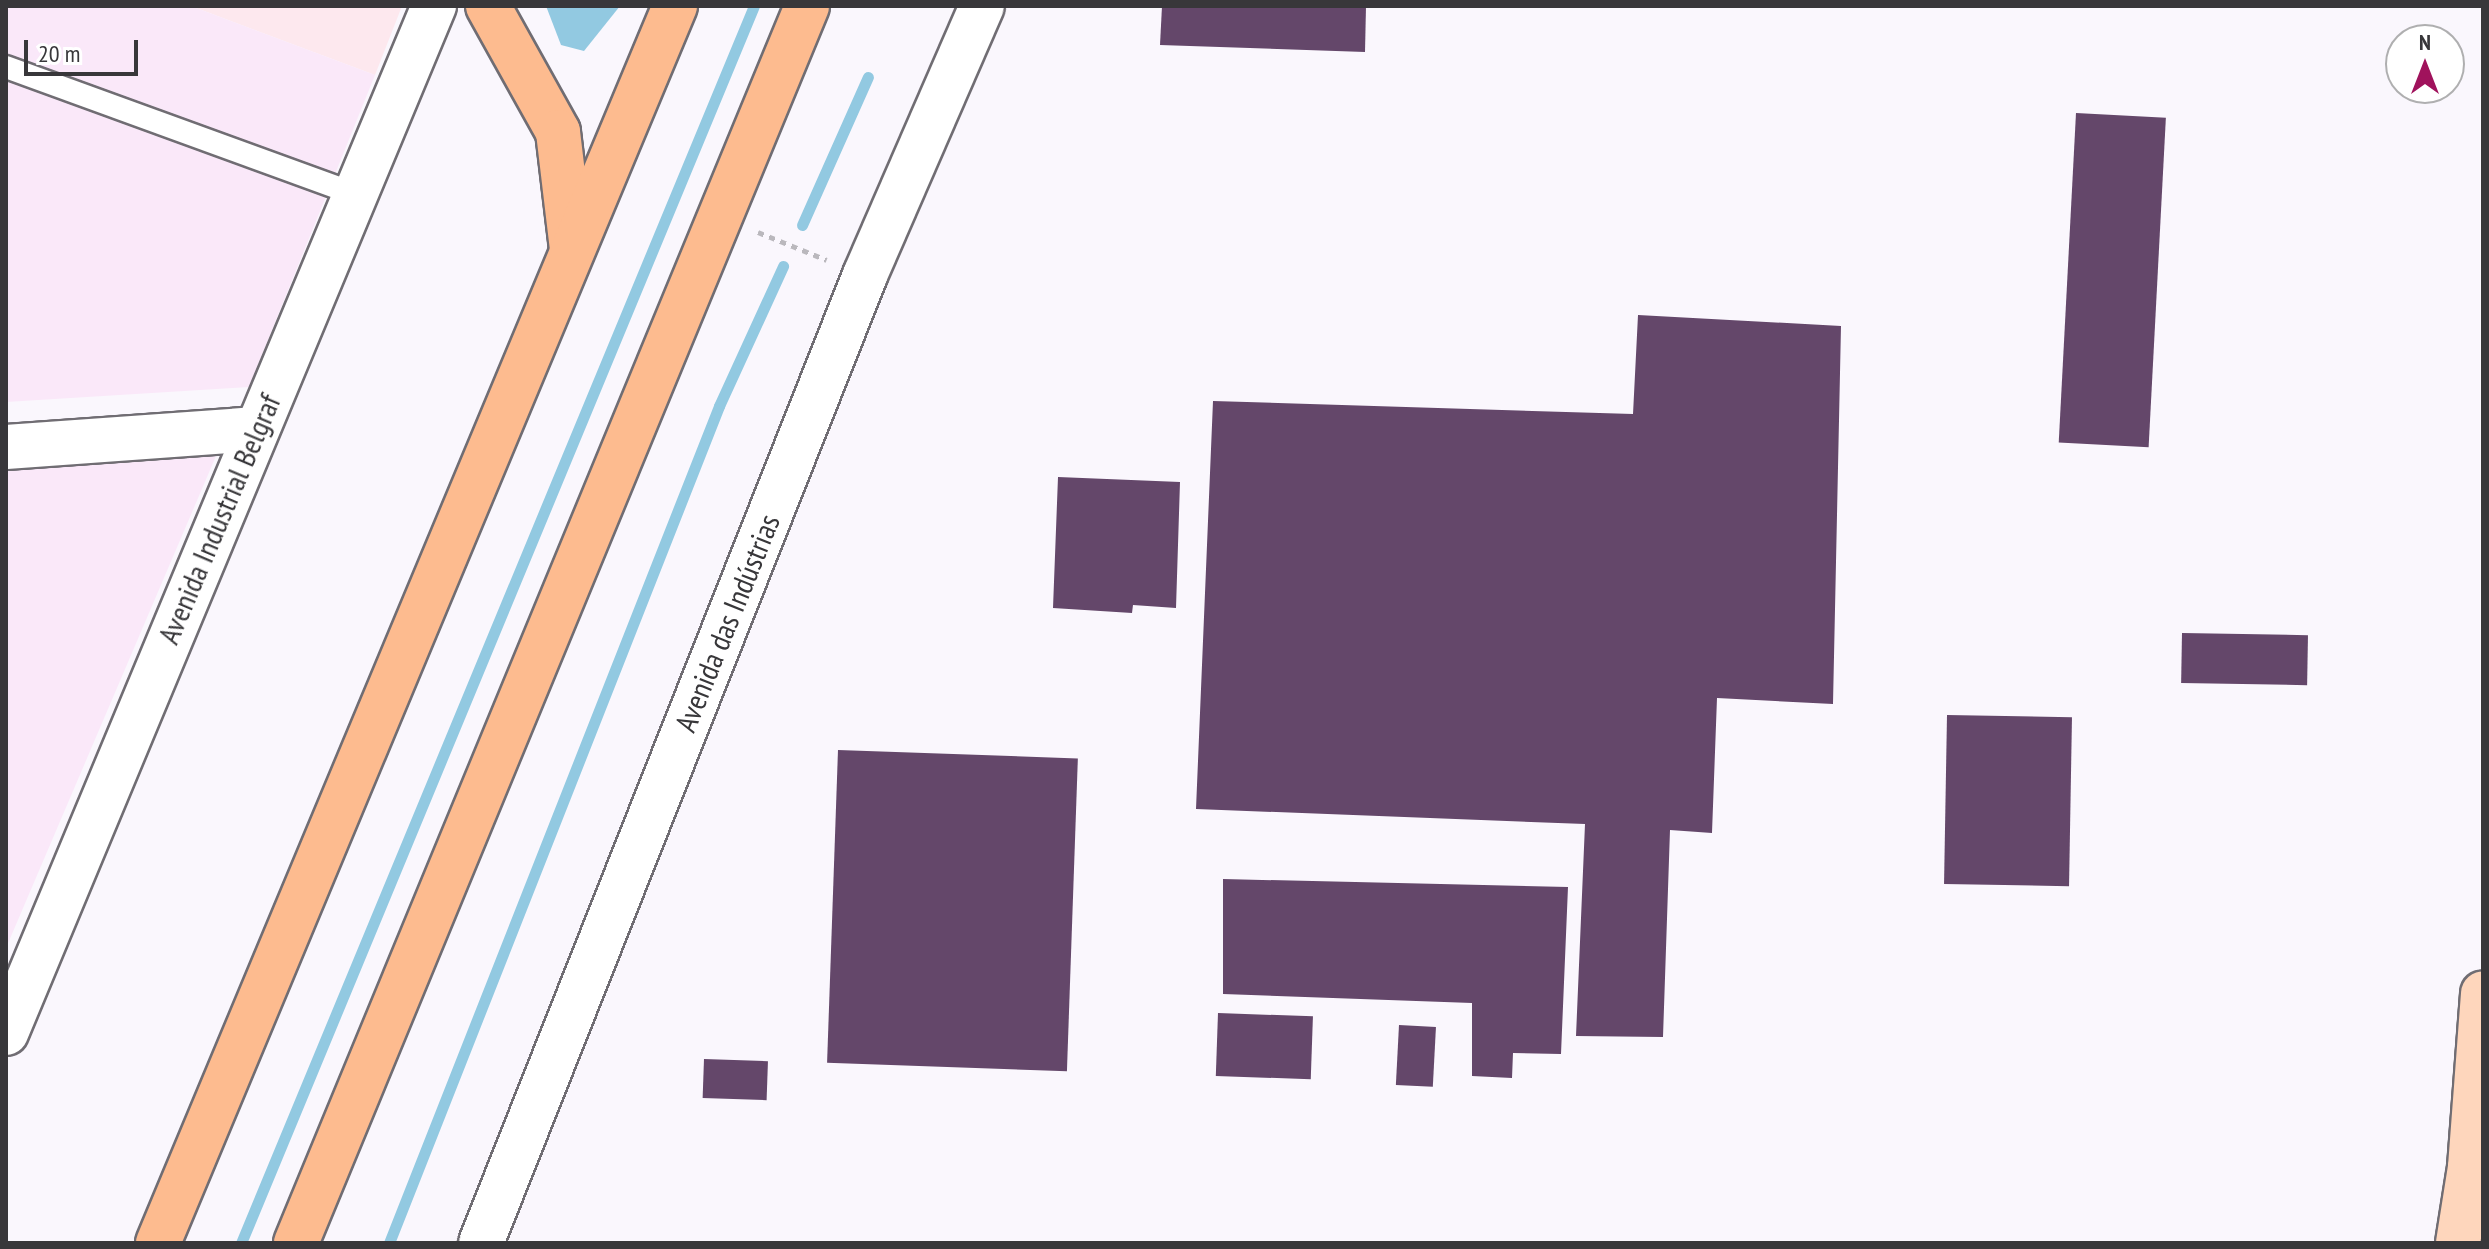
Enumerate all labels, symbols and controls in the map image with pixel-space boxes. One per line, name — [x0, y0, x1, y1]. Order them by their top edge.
scale bar — [28, 24, 142, 74]
north arrow — [2385, 24, 2465, 104]
text: N — [2419, 28, 2431, 56]
text: 20 m — [38, 38, 80, 69]
street label: Avenida Industrial Belgraf — [150, 389, 288, 649]
street label: Avenida das Indústrias — [667, 509, 787, 737]

